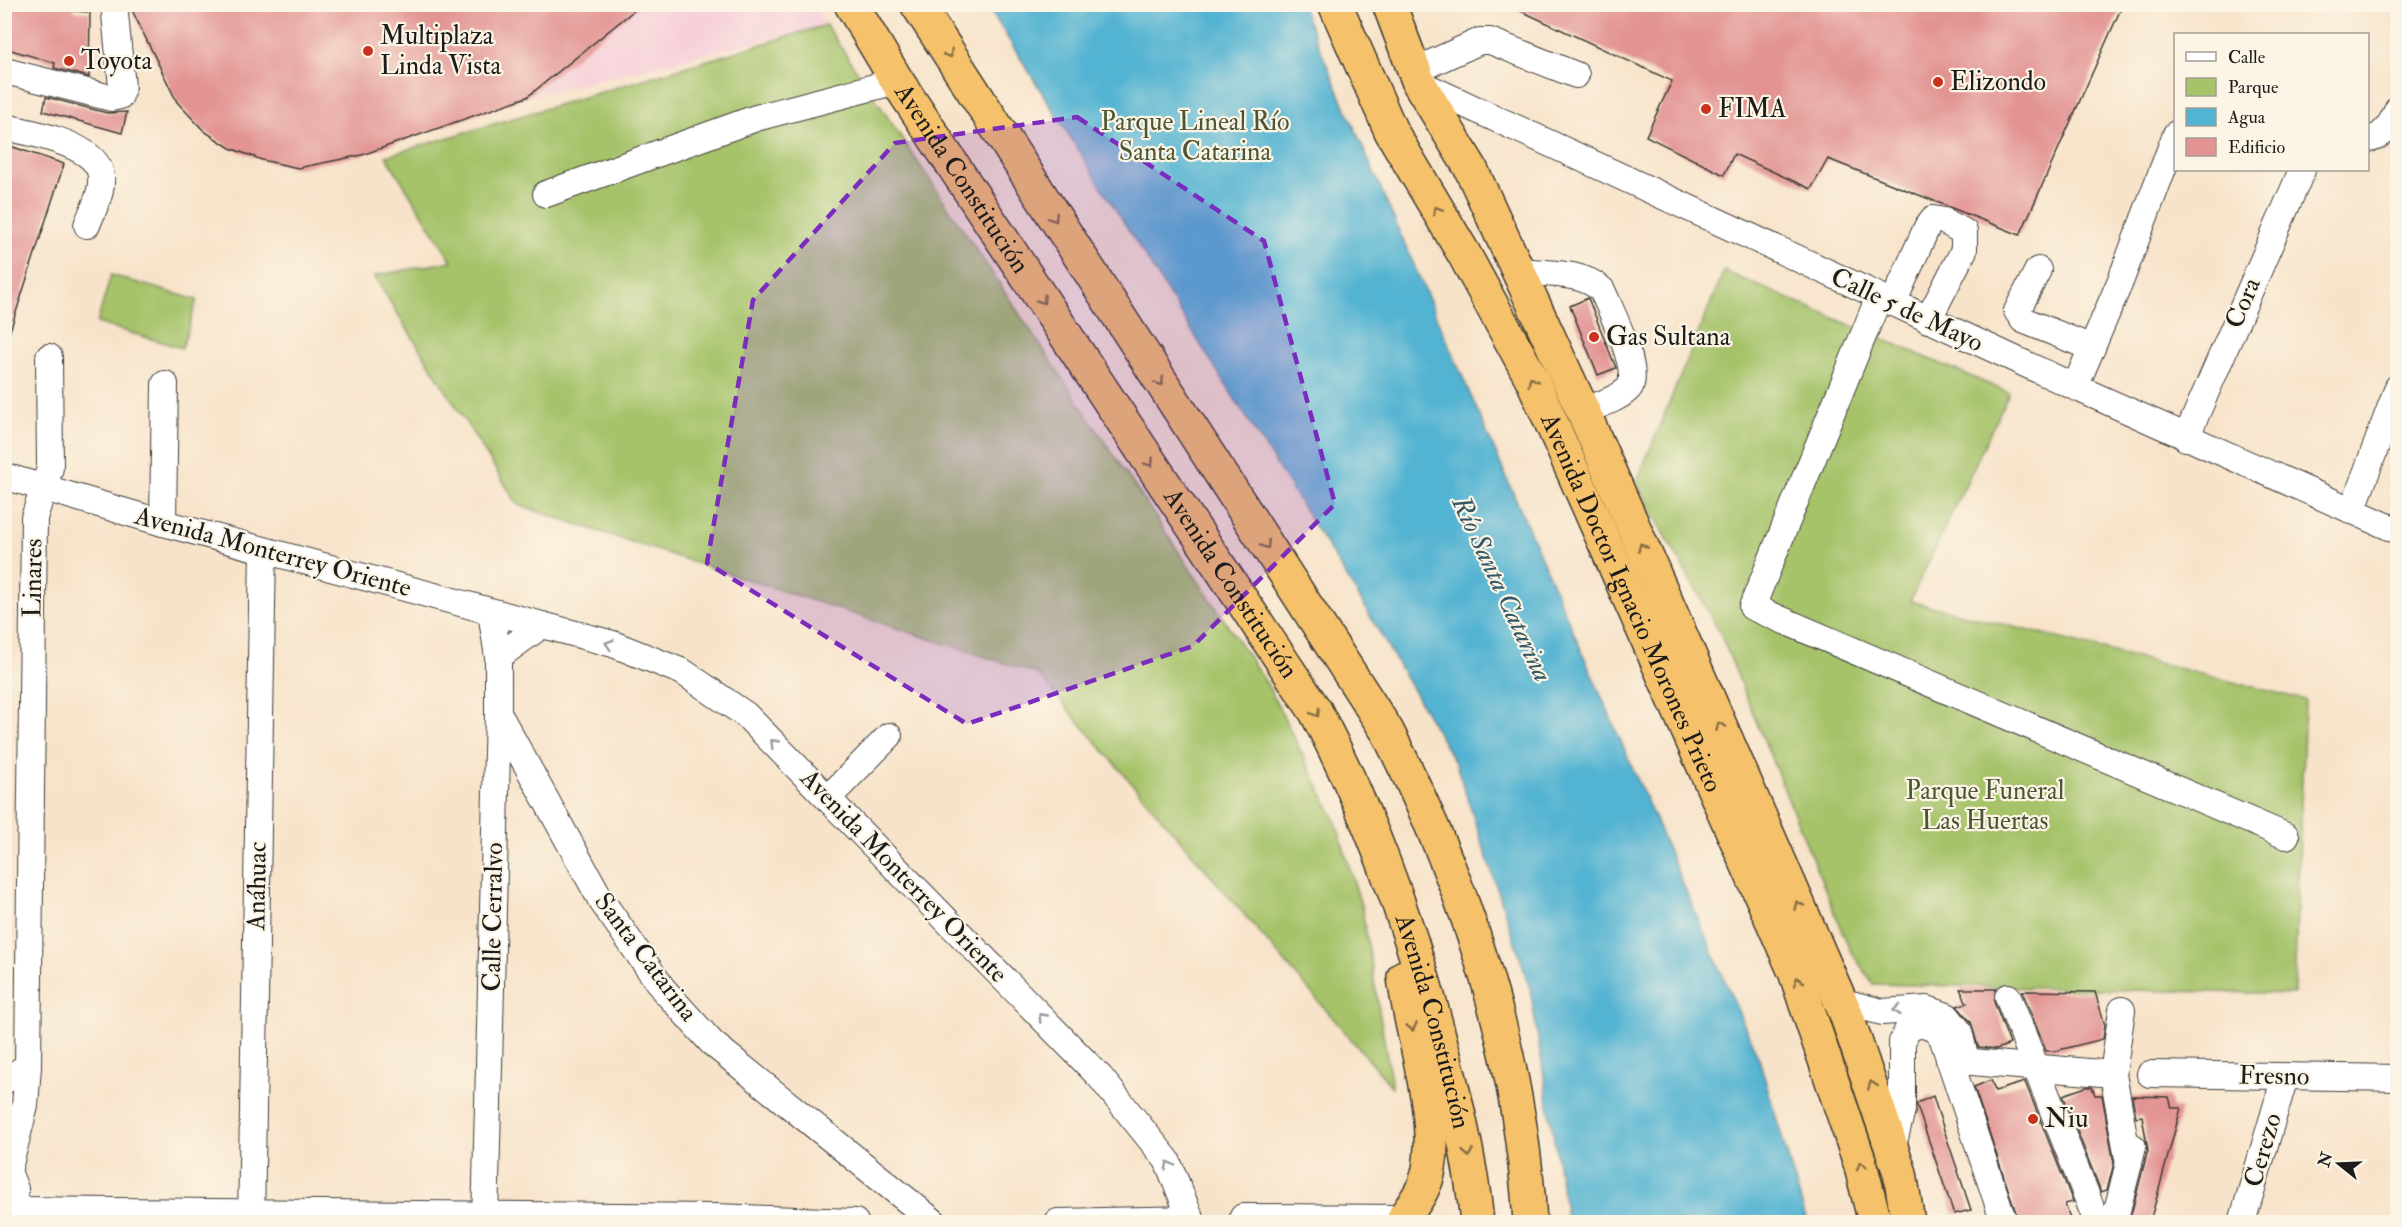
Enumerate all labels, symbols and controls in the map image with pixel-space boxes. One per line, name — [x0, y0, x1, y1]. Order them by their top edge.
place label: Multiplaza Linda Vista — [380, 20, 502, 82]
legend — [2174, 33, 2369, 171]
marker: Multiplaza Linda Vista — [361, 44, 375, 58]
place label: Toyota — [81, 45, 153, 77]
text: Calle — [2228, 46, 2266, 69]
one-way arrow — [942, 47, 953, 58]
marker: Toyota — [62, 54, 76, 68]
place label: Elizondo — [1950, 66, 2046, 98]
marker: Elizondo — [1931, 75, 1945, 89]
text: Parque — [2228, 76, 2279, 99]
street label: Avenida Constitución — [887, 77, 1036, 280]
place label: FIMA — [1718, 93, 1787, 125]
marker: FIMA — [1699, 102, 1713, 116]
park label: Parque Lineal Río Santa Catarina — [1100, 106, 1290, 168]
text: Agua — [2227, 106, 2266, 129]
text: Edificio — [2228, 136, 2285, 159]
one-way arrow — [1433, 206, 1445, 216]
one-way arrow — [1047, 211, 1058, 222]
street label: Calle 5 de Mayo — [1826, 261, 1988, 359]
street label: Cora — [2218, 273, 2268, 333]
one-way arrow — [1035, 294, 1046, 305]
place label: Gas Sultana — [1606, 321, 1731, 353]
marker: Gas Sultana — [1587, 330, 1601, 344]
one-way arrow — [1153, 375, 1164, 386]
one-way arrow — [1527, 376, 1539, 387]
street label: Avenida Doctor Ignacio Morones Prieto — [1533, 408, 1729, 797]
one-way arrow — [1143, 456, 1154, 467]
street label: Avenida Constitución — [1156, 482, 1305, 685]
water label: Río Santa Catarina — [1444, 490, 1559, 687]
street label: Avenida Monterrey Oriente — [130, 499, 415, 604]
street label: Linares — [16, 538, 50, 618]
one-way arrow — [1259, 539, 1271, 549]
one-way arrow — [1637, 543, 1649, 554]
one-way arrow — [604, 639, 615, 651]
one-way arrow — [1309, 707, 1320, 717]
one-way arrow — [1715, 721, 1727, 732]
one-way arrow — [770, 739, 781, 750]
street label: Avenida Monterrey Oriente — [793, 762, 1015, 990]
park label: Parque Funeral Las Huertas — [1906, 775, 2065, 837]
street label: Anáhuac — [240, 841, 274, 932]
street label: Calle Cerralvo — [476, 842, 510, 992]
street label: Santa Catarina — [587, 886, 705, 1028]
one-way arrow — [1794, 900, 1806, 911]
street label: Avenida Constitución — [1387, 909, 1477, 1132]
one-way arrow — [1793, 976, 1806, 987]
one-way arrow — [1893, 1003, 1902, 1016]
one-way arrow — [1039, 1014, 1050, 1025]
one-way arrow — [1405, 1021, 1418, 1031]
street label: Fresno — [2238, 1059, 2310, 1093]
one-way arrow — [1866, 1080, 1879, 1091]
place label: Niu — [2045, 1103, 2088, 1135]
street label: Cerezo — [2237, 1109, 2289, 1191]
marker: Niu — [2026, 1112, 2040, 1126]
north arrow — [2309, 1134, 2369, 1194]
one-way arrow — [1461, 1148, 1474, 1158]
text: N — [2314, 1149, 2338, 1171]
one-way arrow — [1164, 1160, 1176, 1171]
one-way arrow — [1855, 1161, 1868, 1171]

